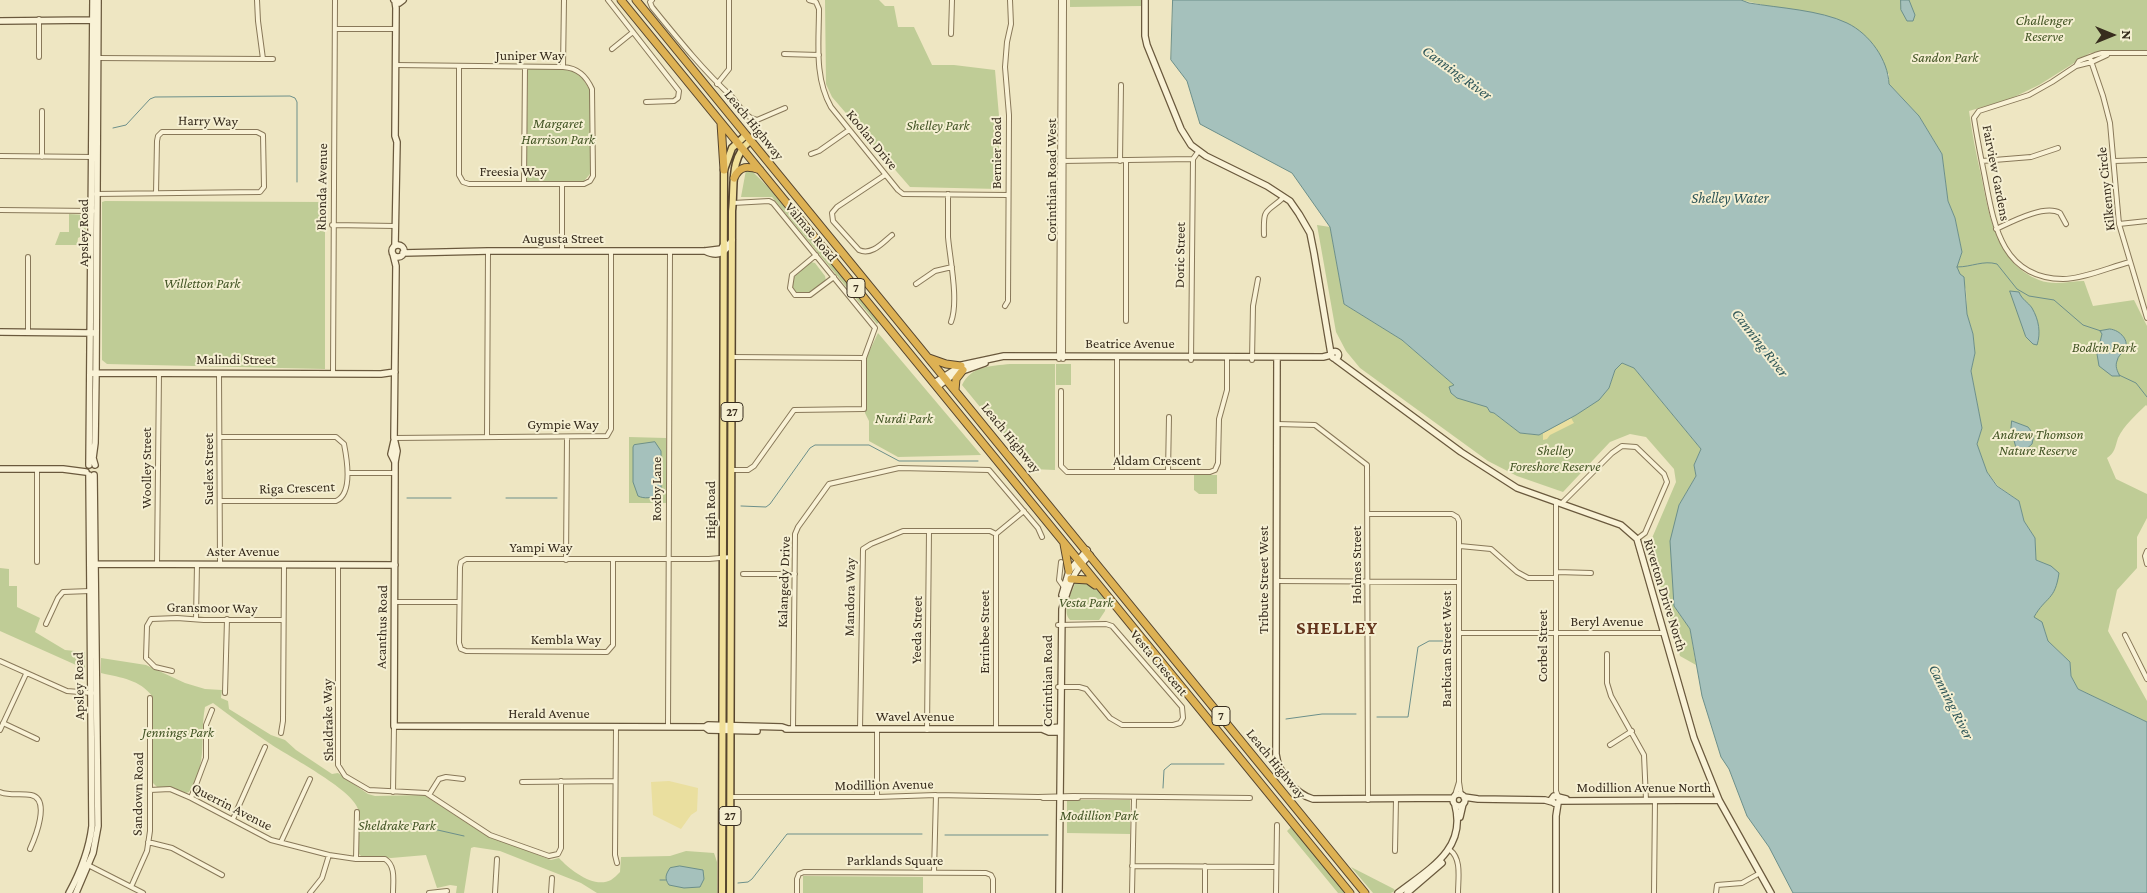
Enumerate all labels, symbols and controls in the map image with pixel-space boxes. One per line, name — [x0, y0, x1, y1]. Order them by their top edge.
north arrow — [2087, 10, 2137, 60]
park label: Challenger Reserve — [2015, 13, 2073, 46]
text: N — [2119, 30, 2135, 40]
water label: Canning River — [1419, 42, 1495, 104]
street label: Juniper Way — [495, 48, 565, 64]
park label: Sandon Park — [1912, 50, 1978, 66]
street label: Leach Highway — [721, 86, 787, 164]
street label: Koolan Drive — [843, 107, 901, 173]
street label: Harry Way — [178, 112, 238, 130]
park label: Margaret Harrison Park — [521, 116, 595, 148]
street label: Bernier Road — [989, 117, 1005, 189]
park label: Shelley Park — [906, 118, 970, 134]
street label: Corinthian Road West — [1044, 118, 1060, 242]
street label: Fairview Gardens — [1978, 124, 2014, 222]
street label: Rhonda Avenue — [313, 143, 331, 231]
street label: Kilkenny Circle — [2093, 146, 2119, 232]
street label: Freesia Way — [479, 164, 547, 180]
water label: Shelley Water — [1691, 189, 1769, 207]
street label: Apsley Road — [76, 199, 92, 267]
street label: Valmae Road — [781, 199, 841, 265]
street label: Doric Street — [1171, 222, 1189, 288]
street label: Augusta Street — [522, 231, 604, 247]
park label: Willetton Park — [164, 276, 240, 292]
road number: 7 — [847, 278, 865, 298]
water label: Canning River — [1728, 305, 1792, 381]
street label: Beatrice Avenue — [1085, 336, 1175, 352]
park label: Bodkin Park — [2072, 340, 2136, 356]
street label: Malindi Street — [196, 352, 276, 368]
street label: Leach Highway — [978, 399, 1044, 477]
road number: 27 — [721, 402, 743, 422]
park label: Nurdi Park — [875, 411, 933, 427]
street label: Gympie Way — [527, 417, 599, 433]
street label: Woolley Street — [139, 427, 155, 509]
park label: Andrew Thomson Nature Reserve — [1992, 427, 2084, 460]
street label: Suelex Street — [201, 433, 217, 505]
park label: Shelley Foreshore Reserve — [1510, 443, 1600, 476]
street label: Aldam Crescent — [1113, 453, 1201, 469]
street label: Roxby Lane — [649, 457, 665, 521]
street label: Riga Crescent — [259, 478, 335, 498]
street label: High Road — [703, 481, 719, 539]
street label: Tribute Street West — [1256, 526, 1272, 634]
street label: Holmes Street — [1349, 526, 1365, 604]
street label: Kalangedy Drive — [774, 536, 794, 628]
street label: Riverton Drive North — [1640, 537, 1690, 653]
street label: Yampi Way — [510, 540, 572, 556]
street label: Aster Avenue — [207, 544, 279, 560]
street label: Mandora Way — [841, 557, 859, 637]
street label: Acanthus Road — [373, 585, 391, 669]
street label: Errinbee Street — [977, 590, 993, 674]
street label: Barbican Street West — [1439, 591, 1455, 707]
park label: Vesta Park — [1059, 595, 1113, 611]
street label: Yeeda Street — [908, 596, 926, 664]
street label: Gransmoor Way — [166, 599, 258, 617]
street label: Corbel Street — [1535, 610, 1551, 682]
street label: Beryl Avenue — [1571, 614, 1643, 630]
district label: SHELLEY — [1295, 617, 1379, 639]
street label: Vesta Crescent — [1126, 626, 1192, 700]
street label: Kembla Way — [531, 632, 601, 648]
street label: Corinthian Road — [1040, 635, 1056, 727]
street label: Apsley Road — [70, 652, 88, 720]
water label: Canning River — [1924, 662, 1978, 742]
street label: Sheldrake Way — [319, 678, 337, 762]
street label: Herald Avenue — [508, 706, 590, 722]
road number: 7 — [1212, 706, 1230, 726]
street label: Wavel Avenue — [876, 709, 954, 725]
park label: Jennings Park — [142, 725, 214, 741]
street label: Leach Highway — [1243, 725, 1309, 803]
street label: Sandown Road — [129, 752, 147, 836]
street label: Modillion Avenue — [834, 776, 934, 794]
street label: Querrin Avenue — [189, 780, 275, 834]
street label: Modillion Avenue North — [1577, 780, 1711, 796]
road number: 27 — [719, 806, 741, 826]
park label: Modillion Park — [1060, 808, 1138, 824]
park label: Sheldrake Park — [358, 818, 436, 834]
street label: Parklands Square — [847, 853, 943, 869]

